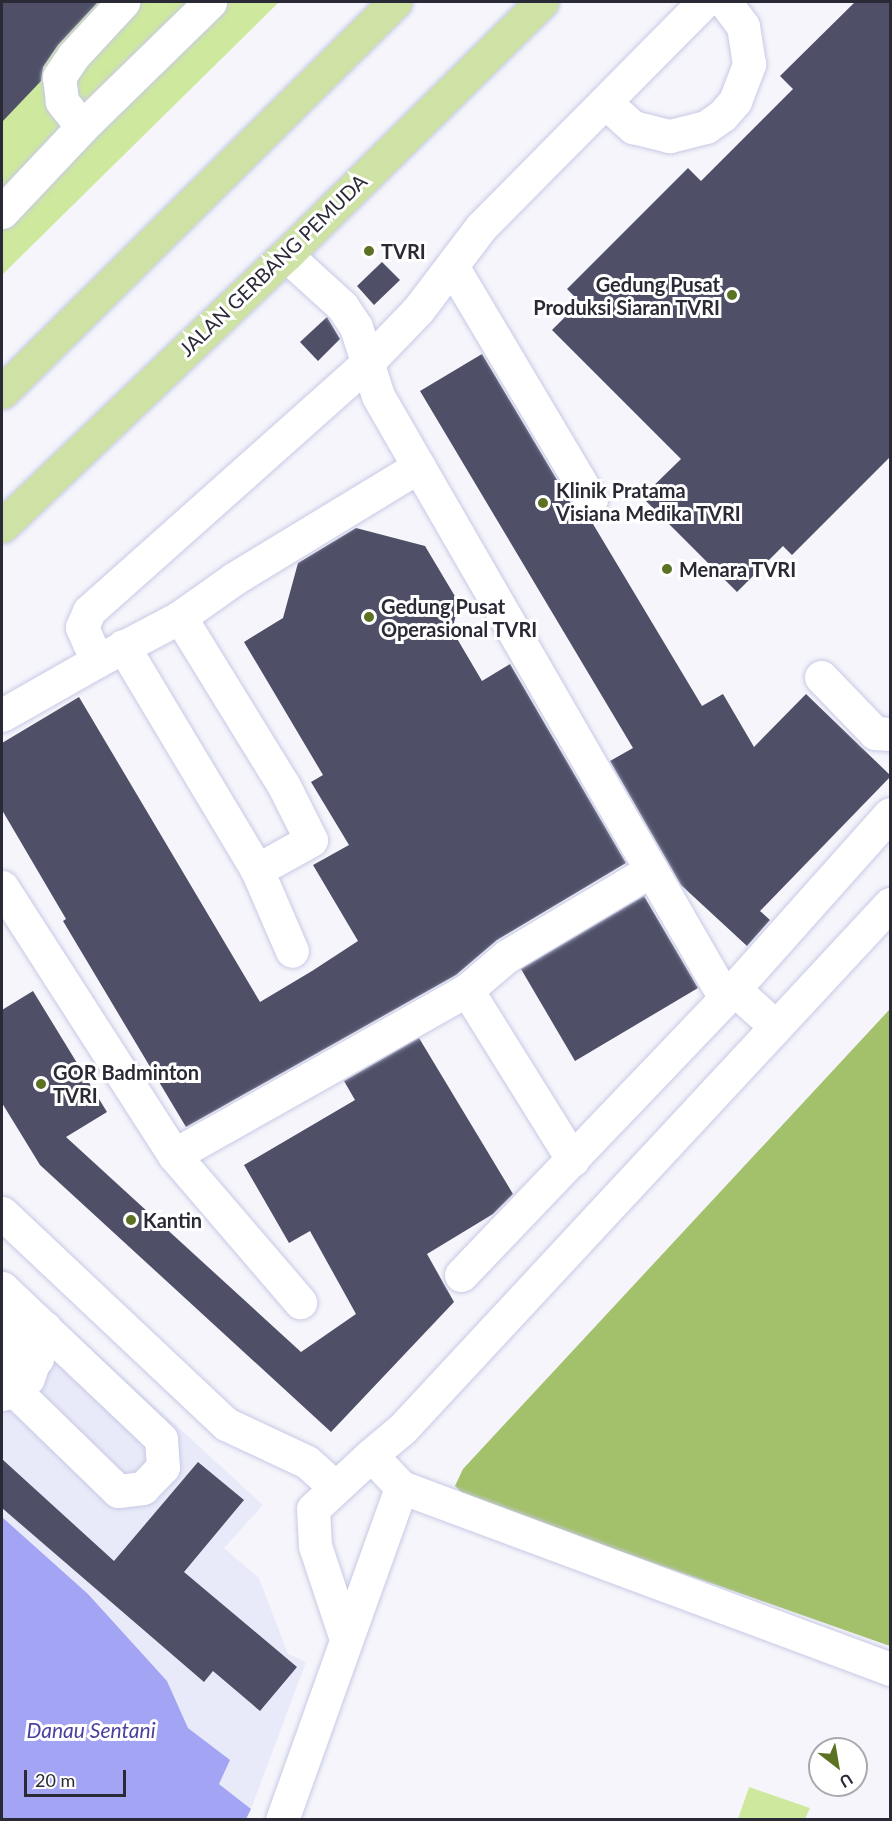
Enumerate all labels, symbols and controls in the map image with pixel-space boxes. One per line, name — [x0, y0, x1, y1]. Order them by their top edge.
street label: JALAN GERBANG PEMUDA — [174, 169, 372, 361]
place label: TVRI — [381, 239, 426, 263]
marker: TVRI — [362, 244, 376, 258]
place label: Gedung Pusat Produksi Siaran TVRI — [533, 272, 720, 319]
marker: Gedung Pusat Produksi Siaran TVRI — [725, 288, 739, 302]
place label: Klinik Pratama Visiana Medika TVRI — [556, 479, 741, 526]
marker: Klinik Pratama Visiana Medika TVRI — [534, 494, 552, 512]
place label: Menara TVRI — [679, 557, 797, 581]
marker: Menara TVRI — [660, 562, 674, 576]
place label: Gedung Pusat Operasional TVRI — [381, 594, 538, 641]
marker: Gedung Pusat Operasional TVRI — [362, 610, 376, 624]
place label: GOR Badminton TVRI — [53, 1060, 199, 1107]
marker: GOR Badminton TVRI — [34, 1077, 48, 1091]
place label: Kantin — [143, 1208, 202, 1232]
marker: Kantin — [124, 1213, 138, 1227]
water label: Danau Sentani — [27, 1717, 155, 1743]
north arrow — [808, 1737, 868, 1797]
scale bar — [27, 1758, 129, 1796]
text: 20 m — [35, 1769, 75, 1791]
text: U — [837, 1770, 856, 1792]

